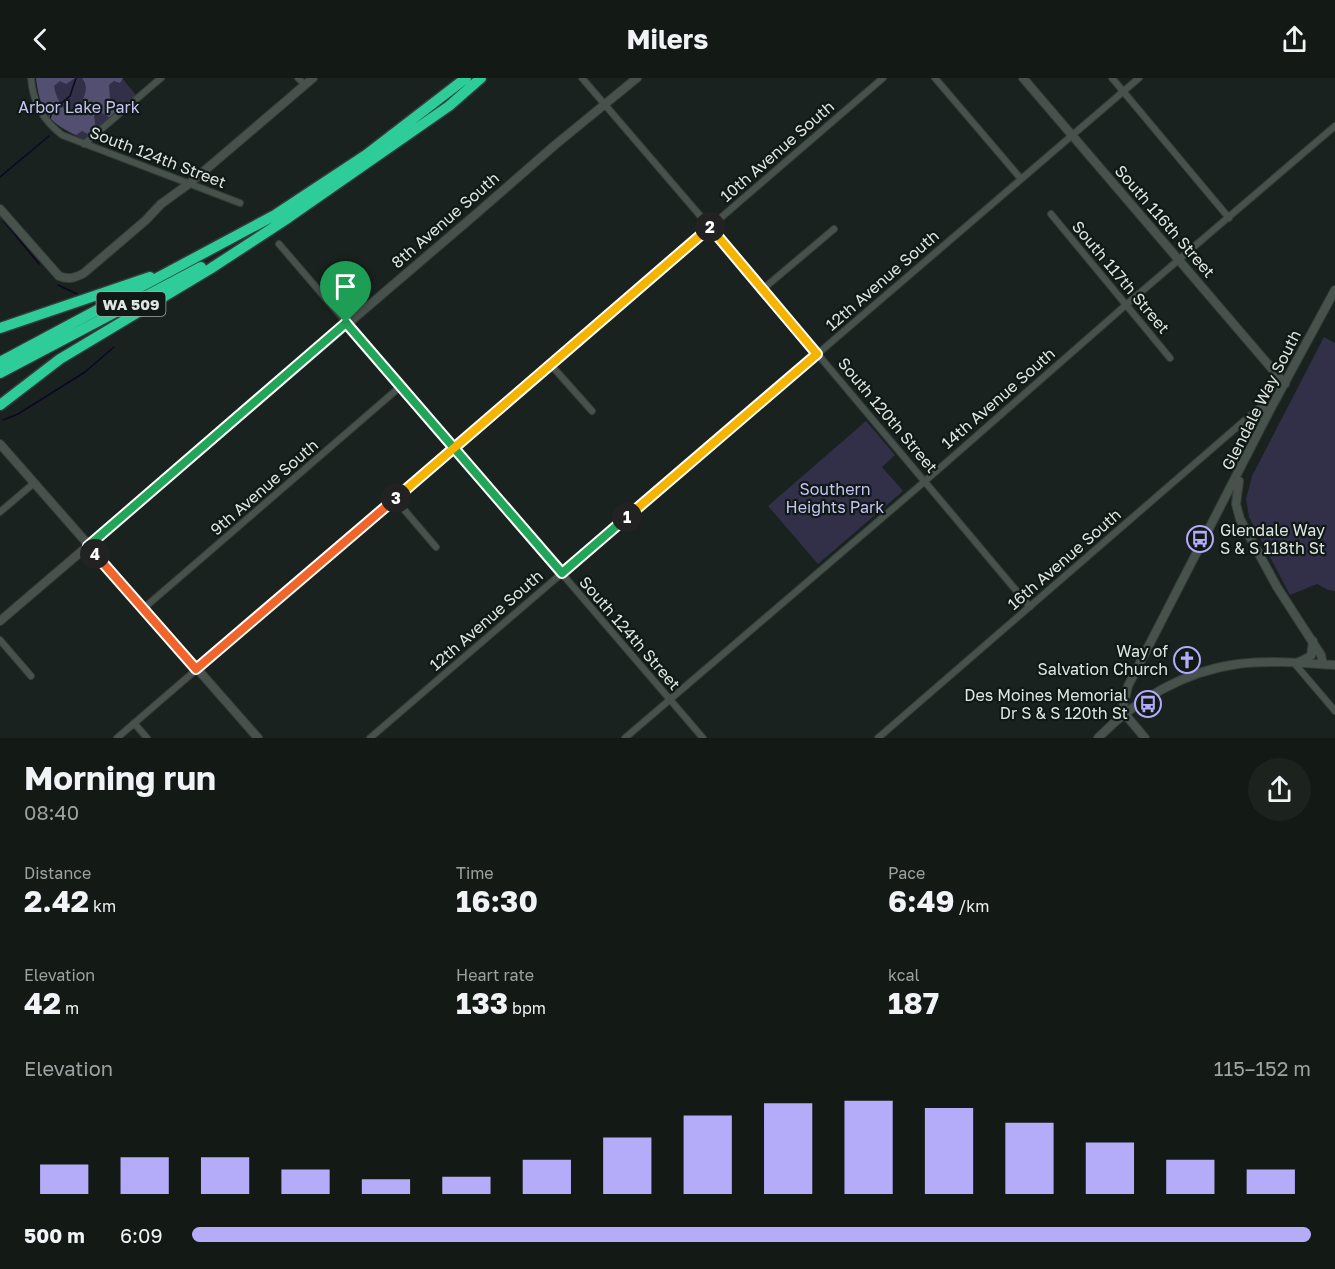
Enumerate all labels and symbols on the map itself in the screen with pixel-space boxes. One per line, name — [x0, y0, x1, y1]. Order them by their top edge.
street label: 10th Avenue South — [716, 96, 838, 206]
park label: Arbor Lake Park — [18, 97, 140, 117]
street label: South 124th Street — [87, 122, 229, 192]
street label: South 116th Street — [1111, 161, 1219, 281]
street label: 8th Avenue South — [387, 168, 503, 272]
pin: 2 — [695, 212, 725, 242]
street label: South 117th Street — [1068, 216, 1174, 338]
street label: 12th Avenue South — [821, 225, 943, 335]
pin — [320, 261, 371, 323]
road number: WA 509 — [96, 292, 166, 316]
street label: Glendale Way South — [1217, 327, 1305, 473]
street label: 14th Avenue South — [937, 343, 1059, 453]
street label: South 120th Street — [834, 353, 942, 477]
street label: 9th Avenue South — [206, 435, 322, 539]
park label: Southern Heights Park — [786, 479, 884, 517]
pin: 3 — [381, 483, 411, 513]
pin: 1 — [612, 502, 642, 532]
street label: 16th Avenue South — [1003, 504, 1125, 614]
place label: Glendale Way S & S 118th St — [1220, 520, 1325, 558]
bus stop icon: Glendale Way S & S 118th St — [1185, 524, 1215, 554]
pin: 4 — [80, 539, 110, 569]
street label: 12th Avenue South — [425, 565, 547, 675]
street label: South 124th Street — [575, 572, 685, 694]
place label: Way of Salvation Church — [1037, 641, 1168, 679]
church icon: Way of Salvation Church — [1172, 645, 1202, 675]
place label: Des Moines Memorial Dr S & S 120th St — [964, 685, 1128, 723]
bus stop icon: Des Moines Memorial Dr S & S 120th St — [1133, 689, 1163, 719]

